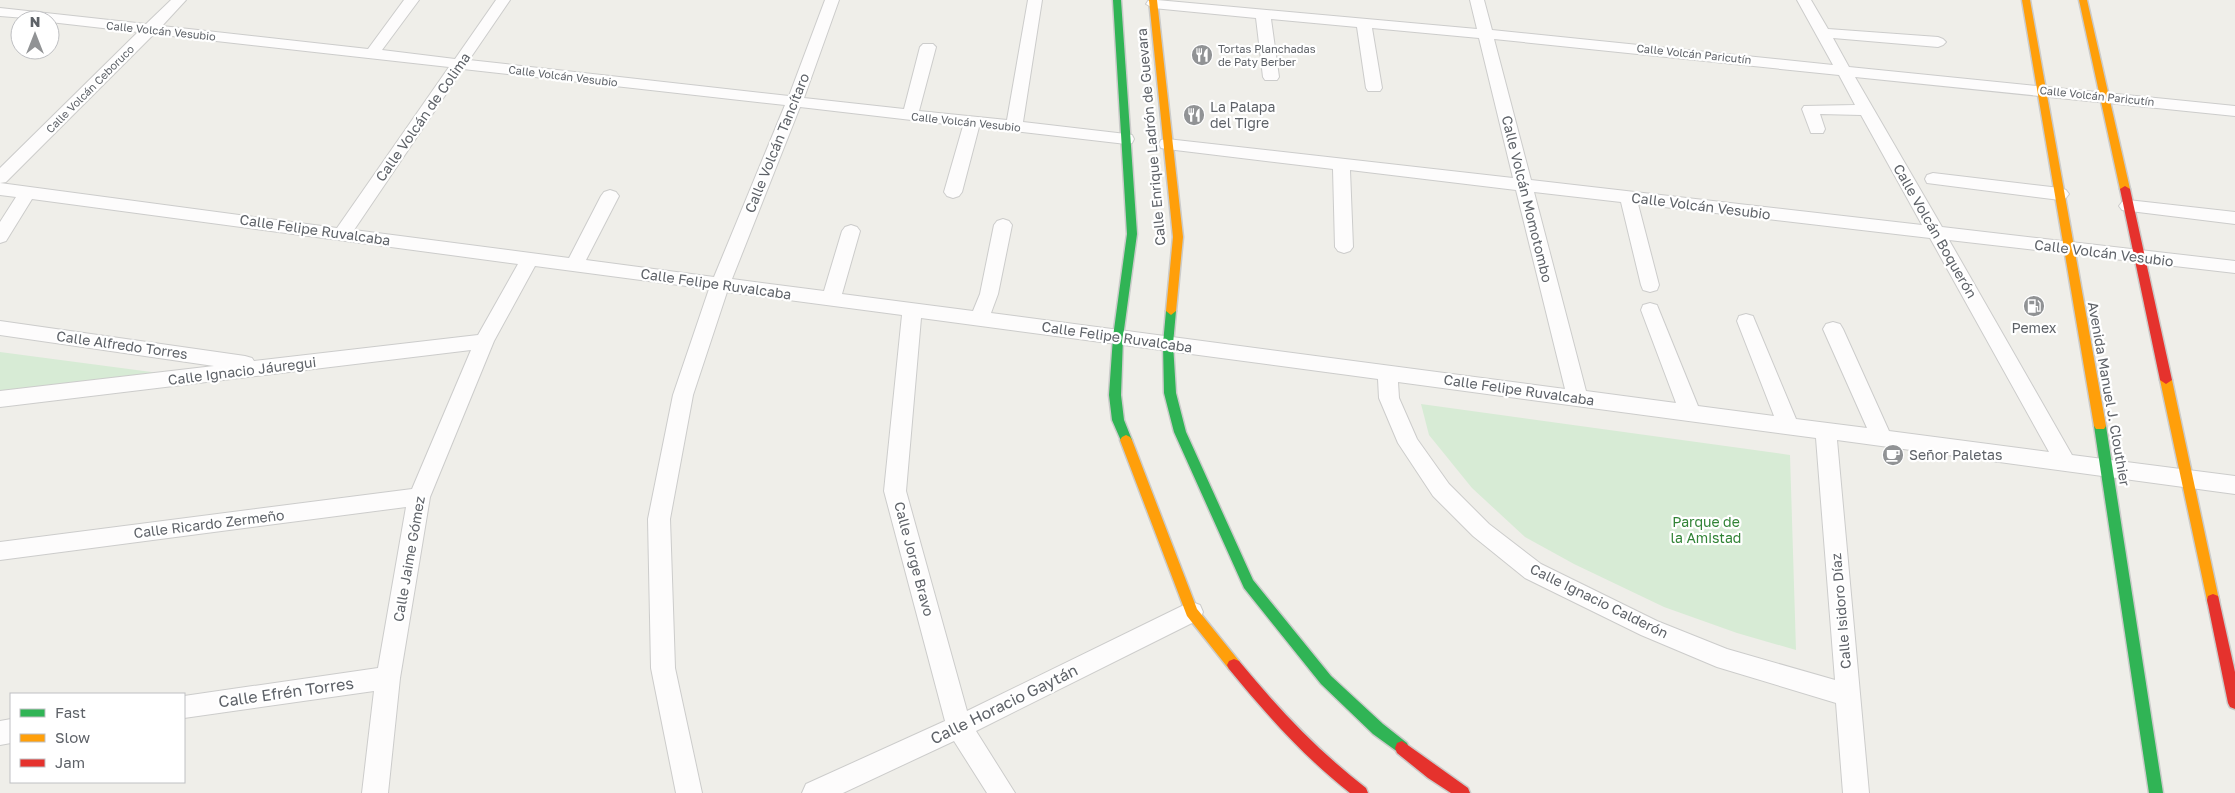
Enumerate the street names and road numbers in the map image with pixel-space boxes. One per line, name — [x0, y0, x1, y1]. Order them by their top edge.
street label: Calle Volcán Vesubio — [106, 18, 217, 43]
street label: Calle Enrique Ladrón de Guevara — [1133, 28, 1168, 247]
street label: Calle Volcán Paricutín — [1636, 41, 1752, 66]
street label: Calle Volcán Ceboruco — [43, 42, 137, 135]
street label: Calle Volcán de Colima — [372, 49, 474, 184]
street label: Calle Volcán Vesubio — [508, 62, 619, 89]
street label: Calle Volcán Tancítaro — [741, 70, 812, 215]
street label: Calle Volcán Paricutín — [2039, 83, 2155, 108]
street label: Calle Volcán Vesubio — [911, 109, 1022, 134]
street label: Calle Volcán Momotombo — [1499, 114, 1556, 284]
street label: Calle Volcán Boquerón — [1890, 161, 1981, 301]
street label: Calle Volcán Vesubio — [1630, 189, 1772, 222]
street label: Calle Felipe Ruvalcaba — [239, 211, 392, 249]
street label: Calle Volcán Vesubio — [2033, 236, 2175, 269]
street label: Calle Felipe Ruvalcaba — [640, 265, 793, 303]
street label: Avenida Manuel J. Clouthier — [2085, 300, 2134, 488]
street label: Calle Felipe Ruvalcaba — [1041, 318, 1194, 356]
street label: Calle Alfredo Torres — [55, 327, 189, 362]
street label: Calle Ignacio Jáuregui — [167, 353, 317, 388]
street label: Calle Felipe Ruvalcaba — [1443, 371, 1596, 409]
street label: Calle Jaime Gómez — [389, 495, 428, 623]
street label: Calle Jorge Bravo — [891, 500, 938, 618]
street label: Calle Ricardo Zermeño — [133, 506, 285, 541]
street label: Calle Isidoro Díaz — [1827, 552, 1854, 670]
street label: Calle Ignacio Calderón — [1527, 560, 1671, 641]
street label: Calle Horacio Gaytán — [927, 660, 1081, 748]
street label: Calle Efrén Torres — [217, 673, 355, 711]

